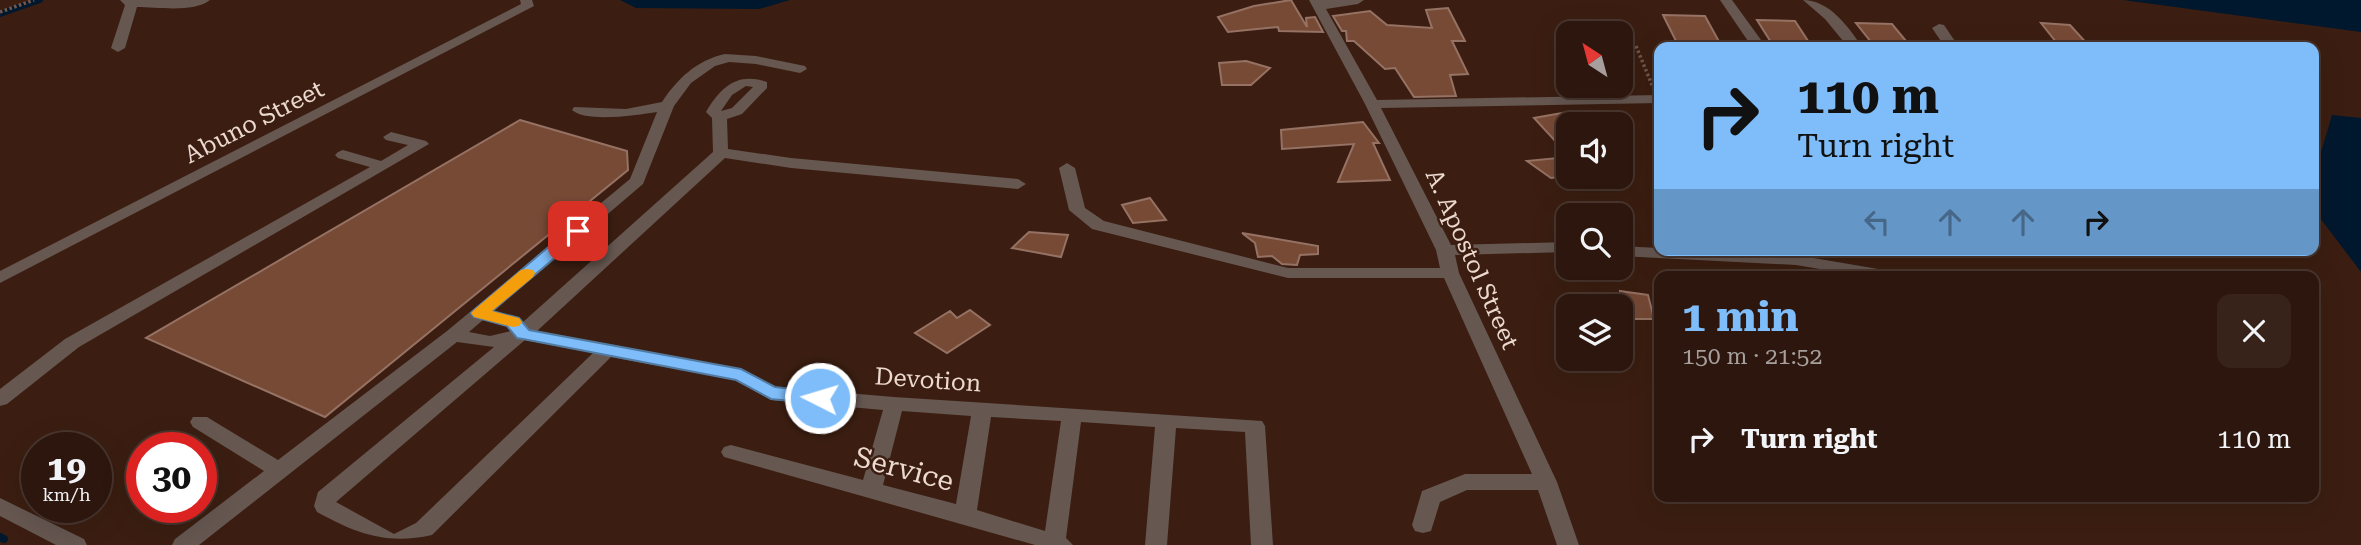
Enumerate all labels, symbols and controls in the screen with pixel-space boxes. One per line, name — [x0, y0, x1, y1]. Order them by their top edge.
north arrow — [1556, 21, 1633, 98]
map controls — [1556, 21, 1633, 371]
text: 110 m — [1797, 68, 1939, 125]
icon: right — [1682, 70, 1773, 161]
street label: Abuno Street — [180, 75, 328, 169]
button: sound — [1556, 112, 1633, 189]
text: Turn right — [1797, 127, 1954, 165]
street label: A. Apostol Street — [1420, 165, 1524, 353]
pin — [548, 201, 608, 261]
button: search — [1556, 203, 1633, 280]
icon: left — [1858, 203, 1896, 241]
icon: ahead — [1931, 203, 1969, 241]
icon: ahead — [2004, 203, 2042, 241]
icon: right — [2077, 203, 2115, 241]
icon: arrive — [559, 212, 597, 250]
text: 1 min — [1682, 292, 1799, 341]
button: layers — [1556, 294, 1633, 371]
button: close — [2217, 294, 2291, 368]
text: 150 m · 21:52 — [1682, 343, 1822, 370]
position arrow — [783, 361, 857, 435]
street label: Devotion — [874, 362, 982, 398]
icon: right — [1682, 420, 1720, 458]
text: Turn right — [1741, 424, 1877, 454]
text: 110 m — [2217, 424, 2291, 454]
speed limit sign: 30 — [126, 432, 217, 523]
street label: Service — [851, 440, 957, 498]
text: 19 — [47, 448, 86, 489]
text: km/h — [42, 484, 91, 505]

